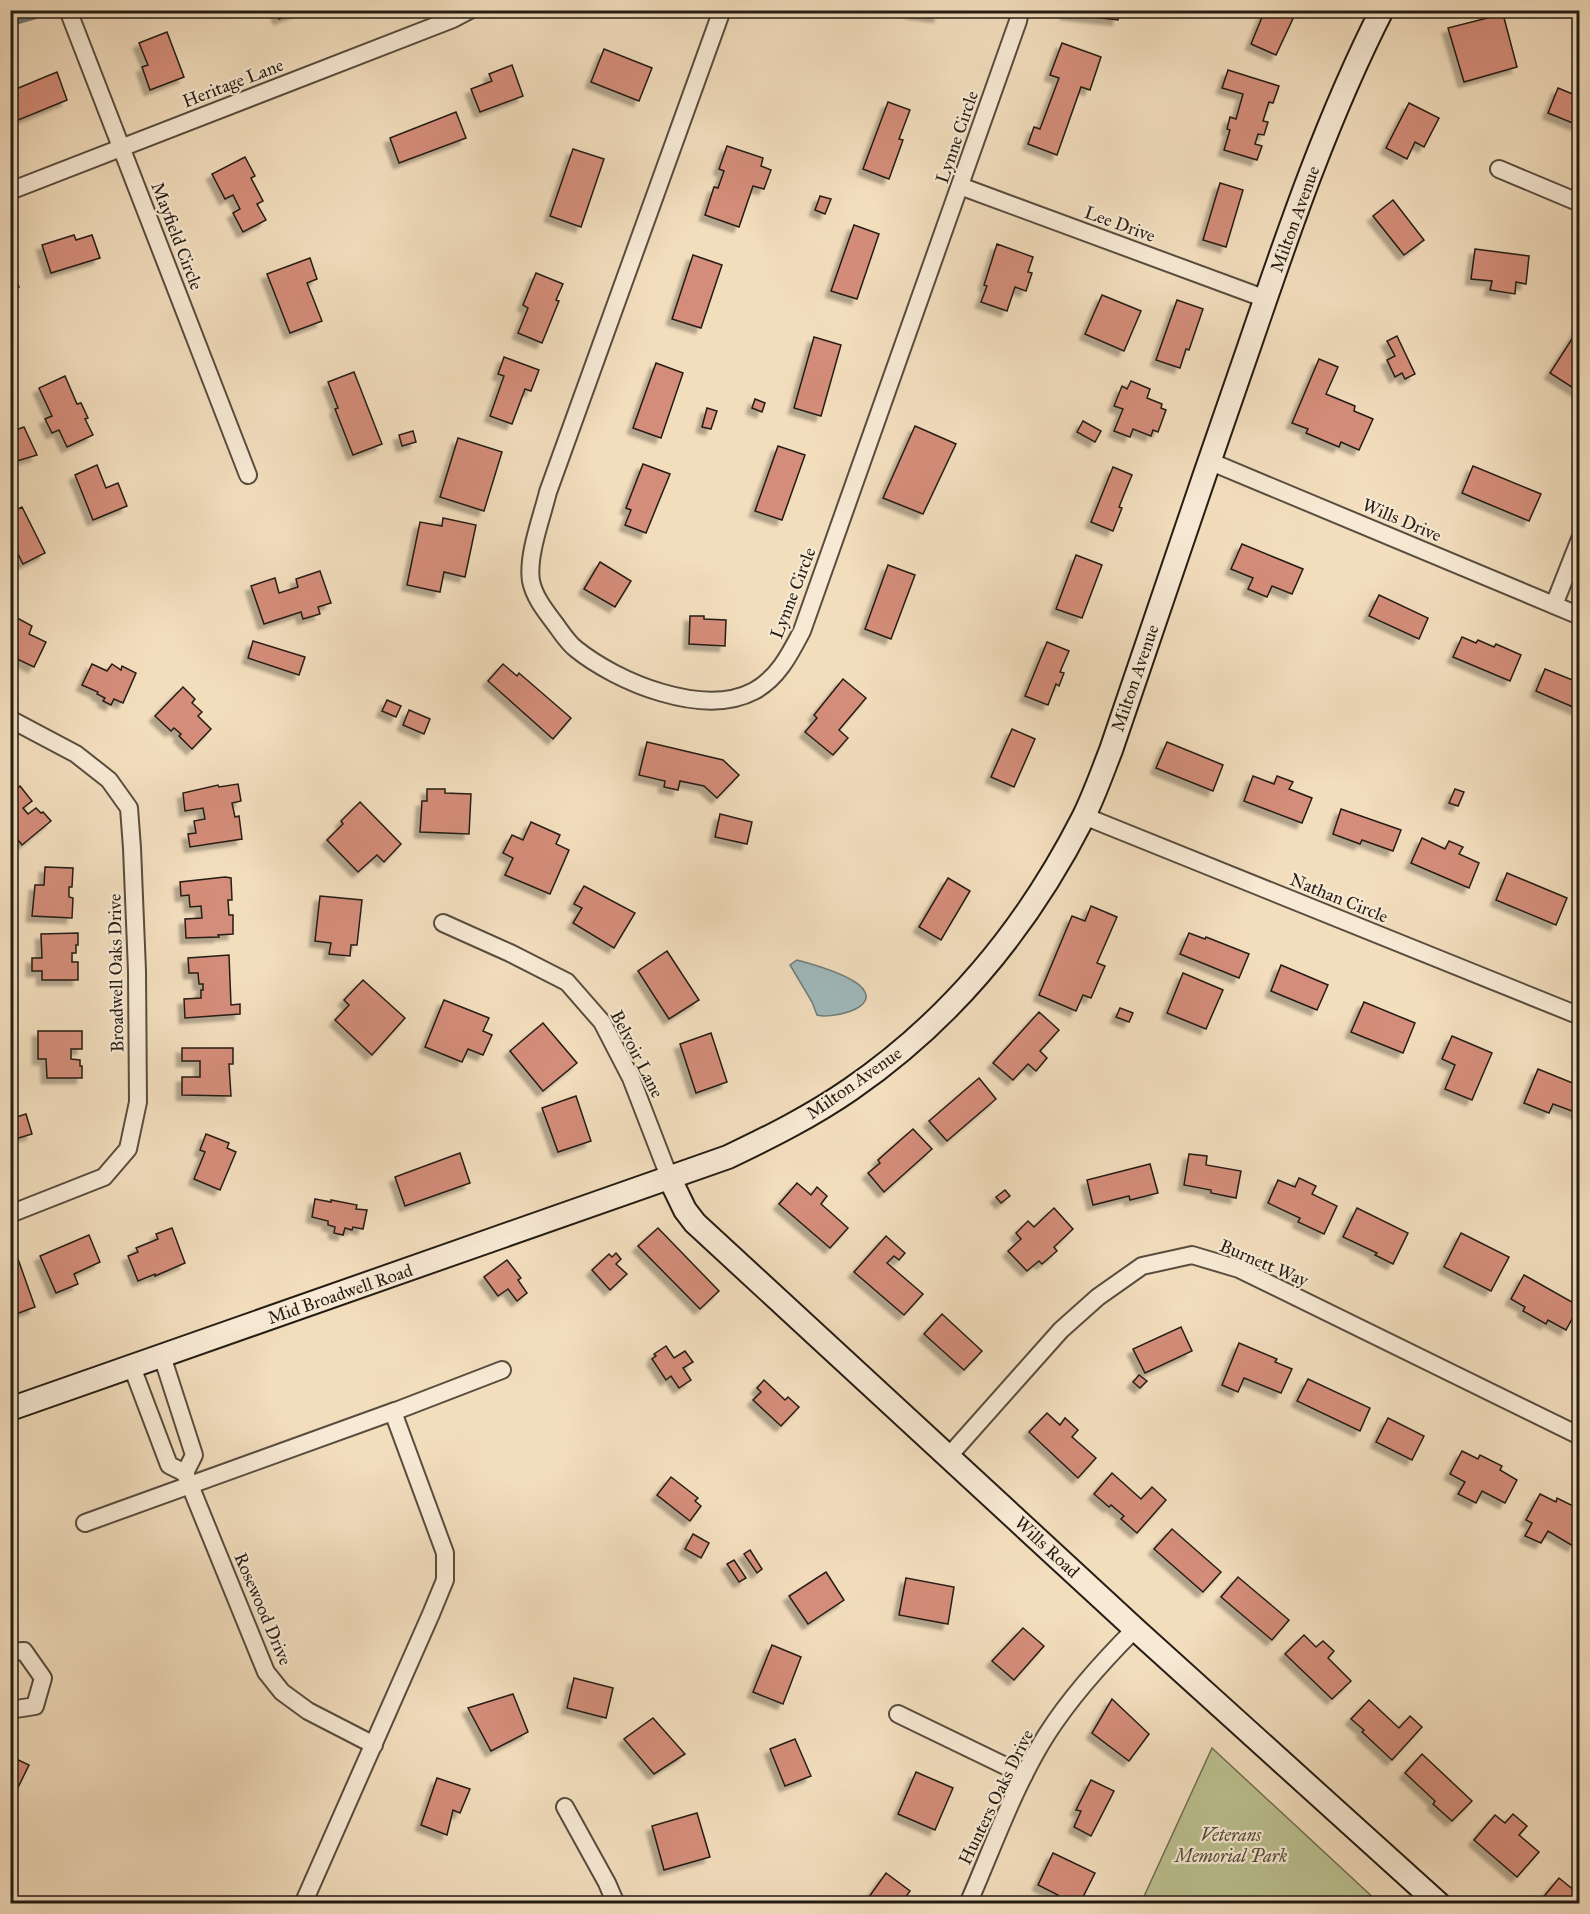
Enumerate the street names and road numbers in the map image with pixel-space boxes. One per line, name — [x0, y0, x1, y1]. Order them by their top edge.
street label: Heritage Lane — [179, 54, 287, 113]
street label: Lynne Circle — [931, 88, 983, 186]
street label: Milton Avenue — [1266, 163, 1324, 275]
street label: Mayfield Circle — [146, 179, 208, 293]
street label: Lee Drive — [1082, 201, 1158, 247]
street label: Wills Drive — [1359, 493, 1445, 547]
street label: Lynne Circle — [765, 544, 821, 642]
street label: Milton Avenue — [1106, 622, 1164, 734]
street label: Nathan Circle — [1287, 868, 1391, 928]
street label: Broadwell Oaks Drive — [104, 893, 128, 1053]
street label: Belvoir Lane — [606, 1006, 668, 1102]
street label: Milton Avenue — [802, 1042, 906, 1124]
street label: Burnett Way — [1216, 1234, 1312, 1292]
street label: Mid Broadwell Road — [265, 1259, 415, 1329]
street label: Wills Road — [1010, 1511, 1084, 1583]
street label: Rosewood Drive — [229, 1549, 297, 1669]
street label: Hunters Oaks Drive — [954, 1726, 1038, 1868]

